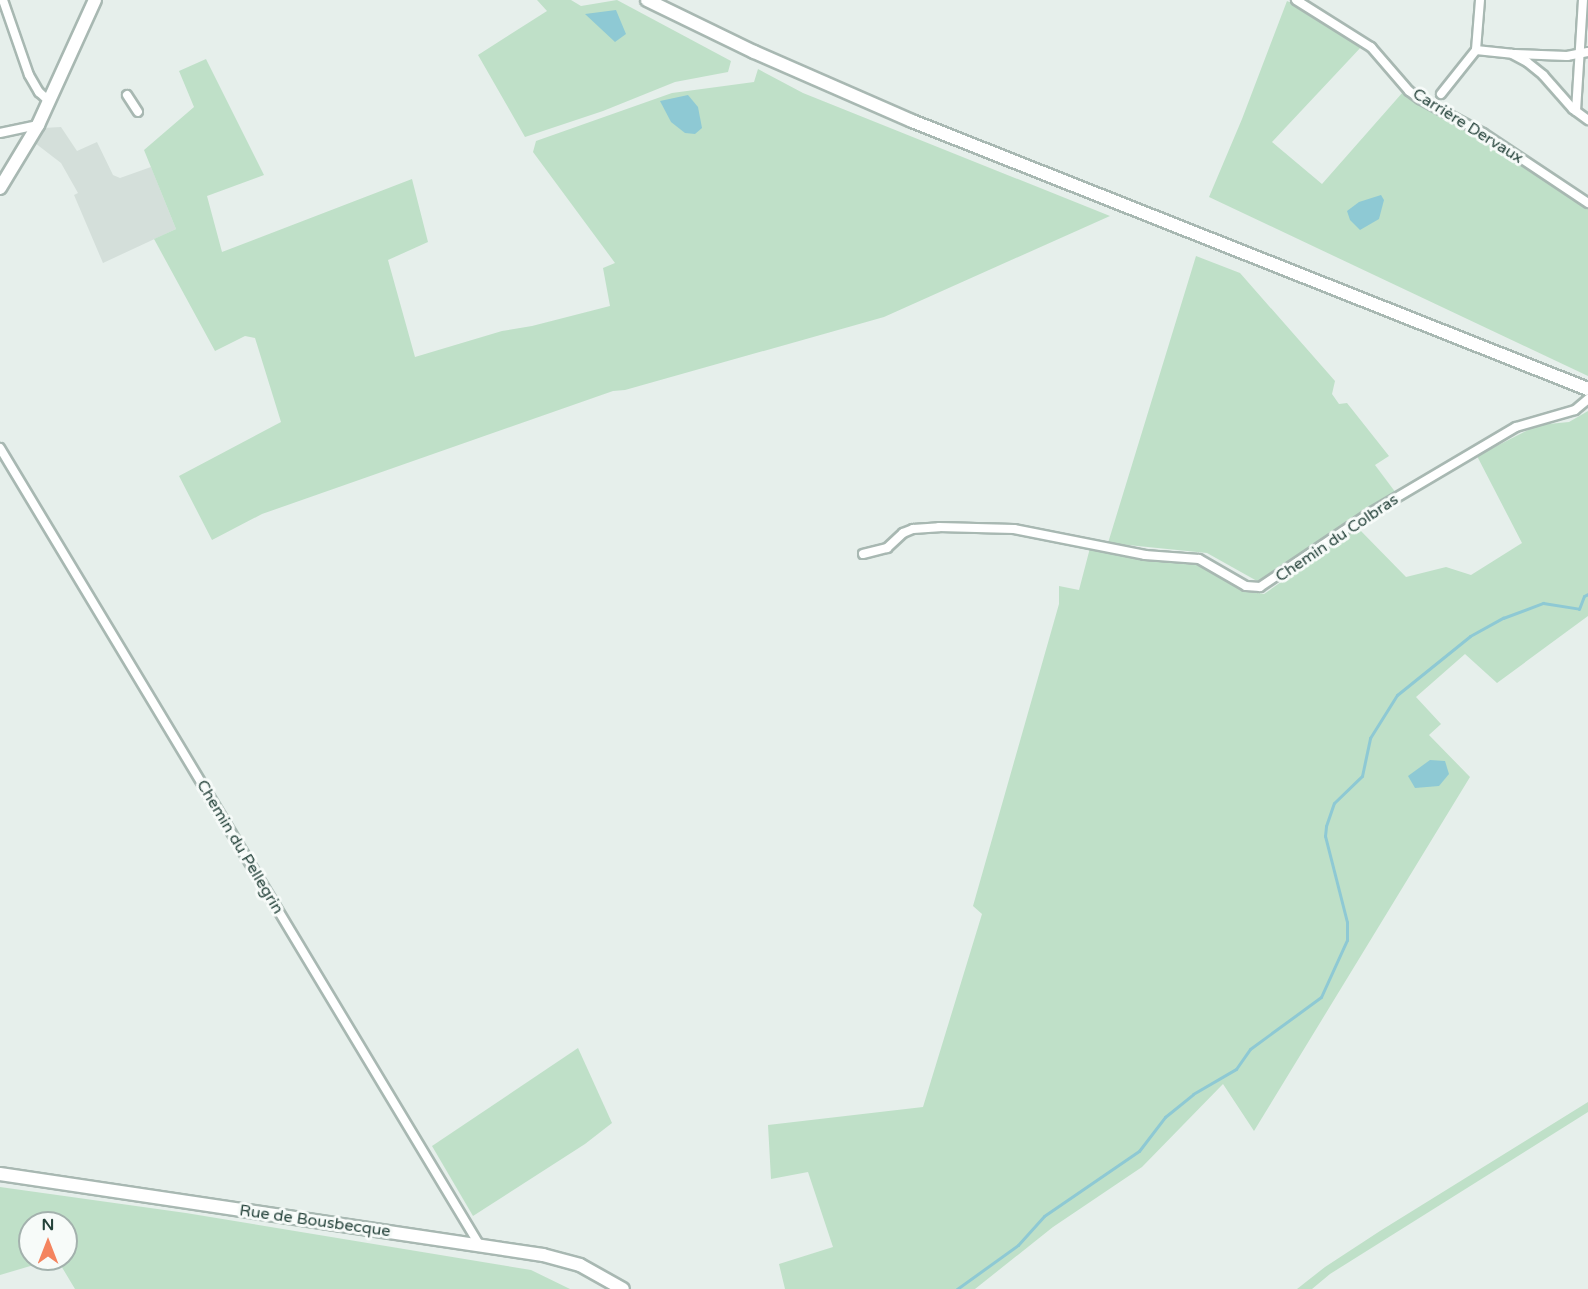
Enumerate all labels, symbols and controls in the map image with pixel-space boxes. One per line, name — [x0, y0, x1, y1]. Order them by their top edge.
street label: Carrière Dervaux — [1409, 84, 1527, 168]
street label: Chemin du Colbras — [1272, 490, 1402, 586]
street label: Chemin du Pellegrin — [192, 776, 288, 918]
street label: Rue de Bousbecque — [238, 1201, 392, 1241]
north arrow — [18, 1211, 78, 1271]
text: N — [42, 1215, 54, 1235]

